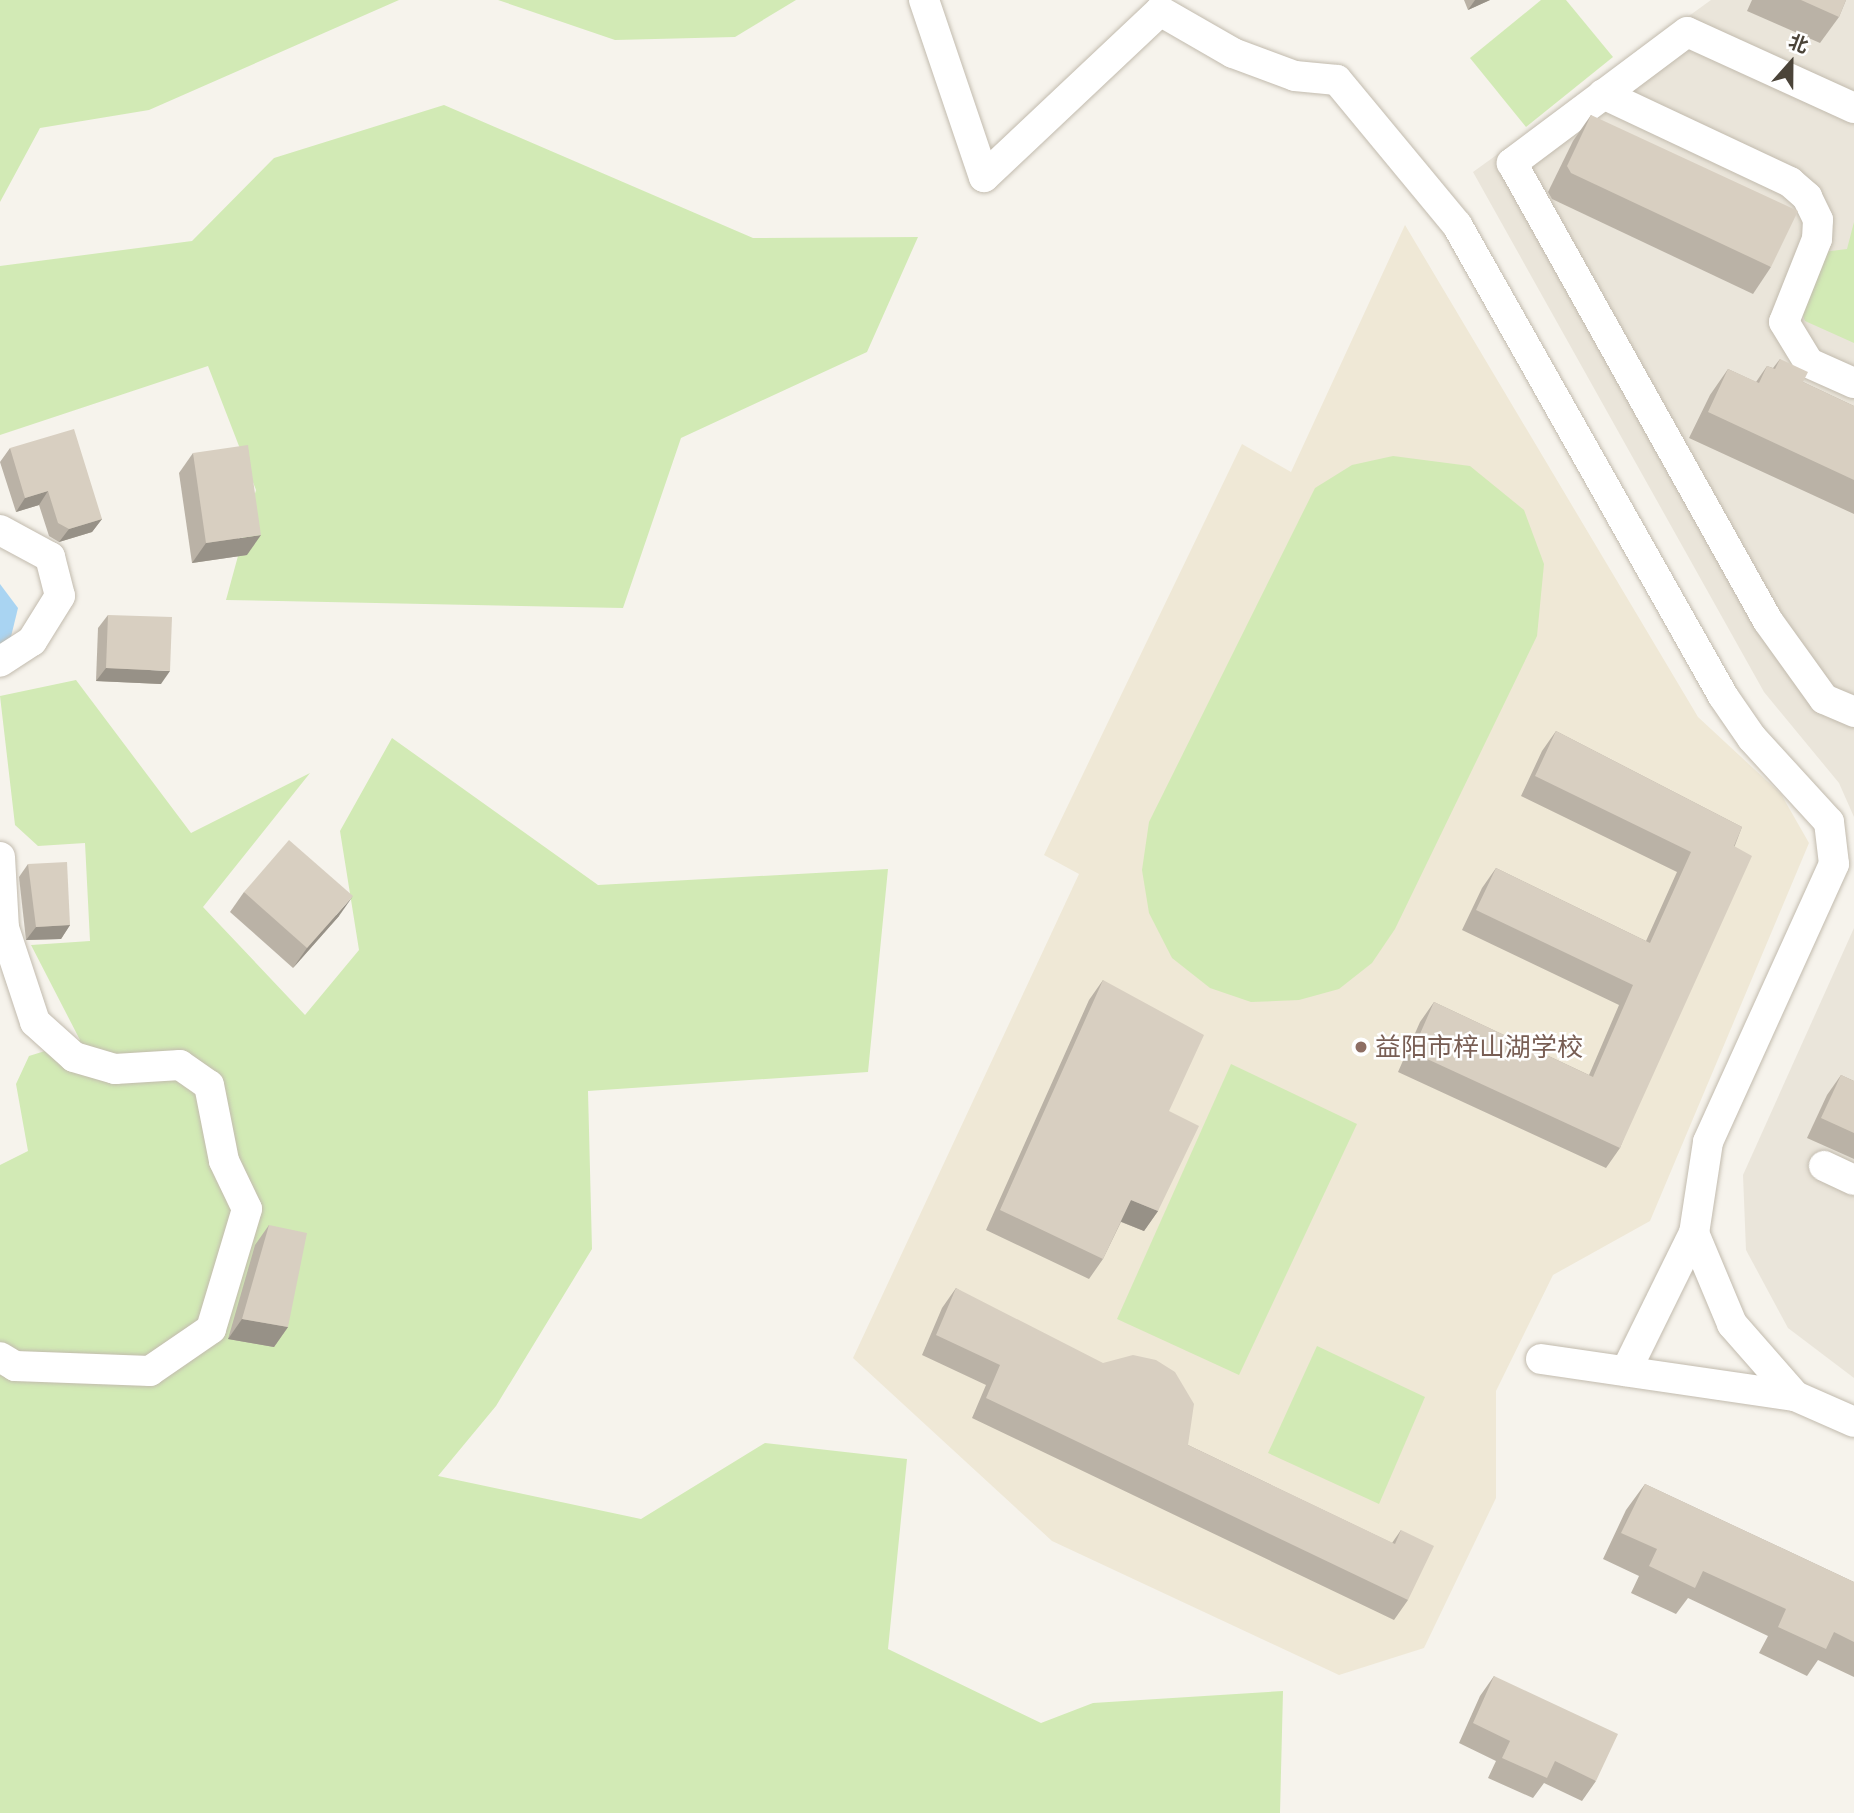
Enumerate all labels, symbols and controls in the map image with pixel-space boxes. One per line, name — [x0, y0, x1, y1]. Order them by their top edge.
text: 北 — [1785, 26, 1813, 60]
north arrow — [1756, 28, 1826, 98]
place label: 益阳市梓山湖学校 — [1375, 1031, 1583, 1063]
marker: 益阳市梓山湖学校 — [1353, 1039, 1369, 1055]

